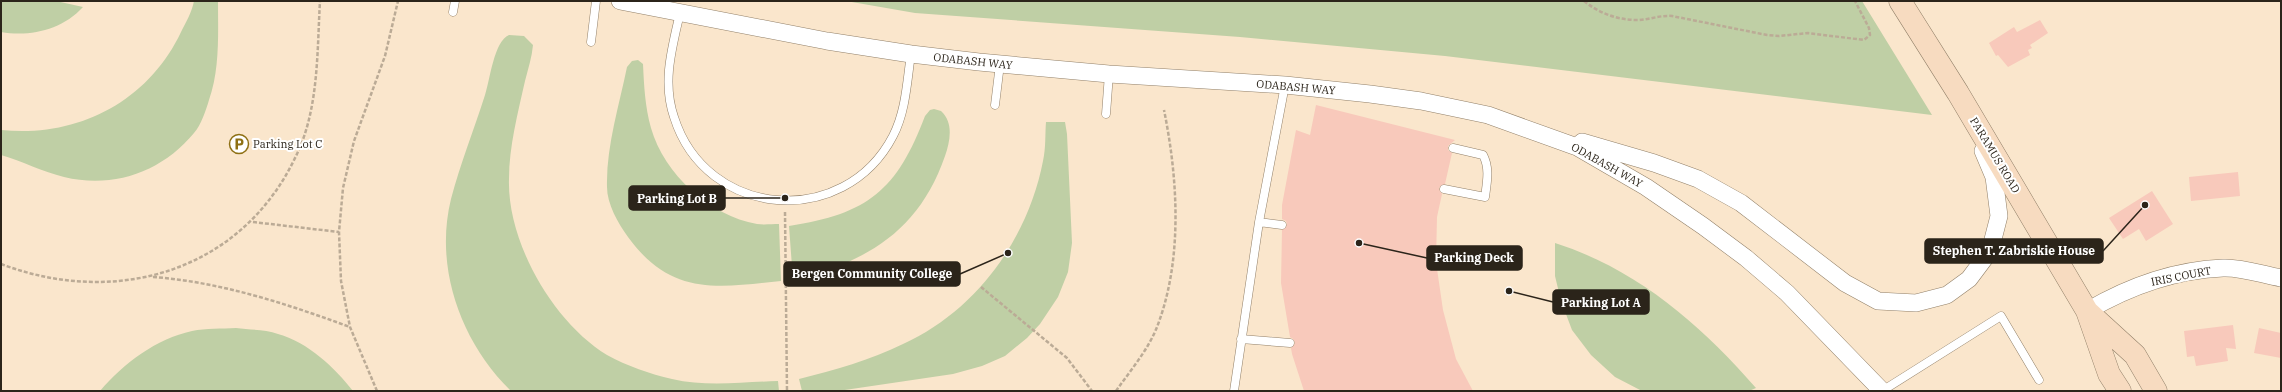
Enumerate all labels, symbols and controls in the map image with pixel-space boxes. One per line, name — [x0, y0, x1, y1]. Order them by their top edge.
street label: ODABASH WAY — [933, 50, 1013, 72]
street label: ODABASH WAY — [1256, 77, 1336, 97]
street label: PARAMUS ROAD — [1967, 115, 2023, 196]
parking icon: Parking Lot C — [228, 133, 250, 155]
place label: Parking Lot C — [253, 137, 322, 151]
street label: ODABASH WAY — [1569, 140, 1645, 190]
callout: Parking Lot B — [629, 186, 725, 210]
text: Parking Lot B — [637, 191, 717, 206]
callout: Stephen T. Zabriskie House — [1925, 239, 2103, 263]
text: Stephen T. Zabriskie House — [1933, 243, 2095, 258]
callout: Parking Deck — [1427, 246, 1522, 270]
text: Parking Deck — [1434, 250, 1514, 265]
callout: Bergen Community College — [784, 262, 960, 286]
street label: IRIS COURT — [2150, 263, 2212, 289]
text: Bergen Community College — [792, 266, 952, 281]
callout: Parking Lot A — [1553, 290, 1649, 314]
text: Parking Lot A — [1561, 295, 1642, 310]

